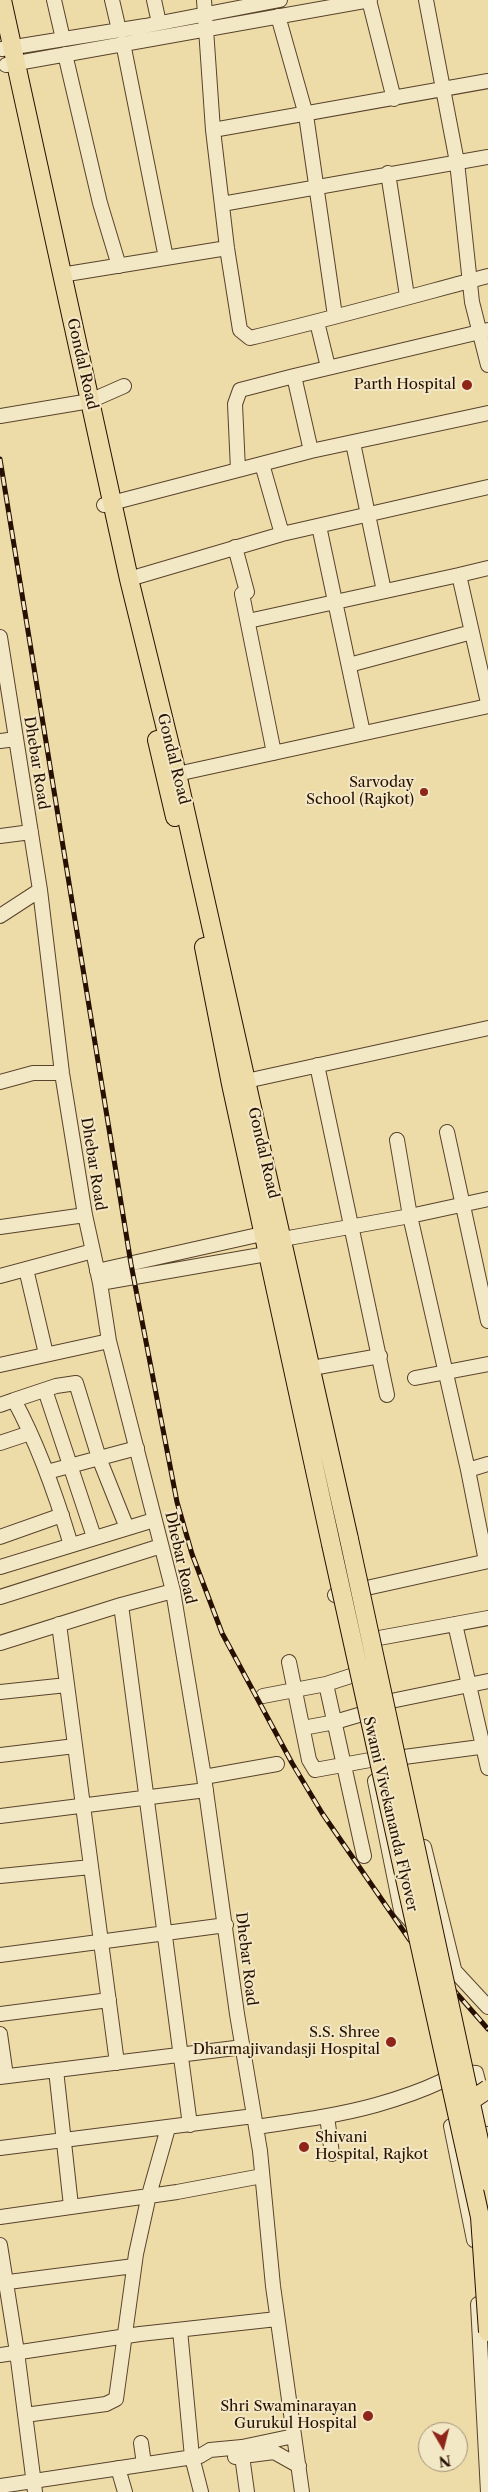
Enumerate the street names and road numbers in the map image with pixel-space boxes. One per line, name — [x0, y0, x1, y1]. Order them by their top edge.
street label: Gondal Road — [63, 317, 101, 411]
street label: Gondal Road — [153, 712, 193, 806]
street label: Dhebar Road — [20, 715, 52, 811]
street label: Gondal Road — [244, 1106, 282, 1200]
street label: Dhebar Road — [77, 1116, 109, 1212]
street label: Dhebar Road — [161, 1510, 199, 1606]
street label: Swami Vivekananda Flyover — [359, 1715, 421, 1913]
street label: Dhebar Road — [231, 1911, 261, 2007]

